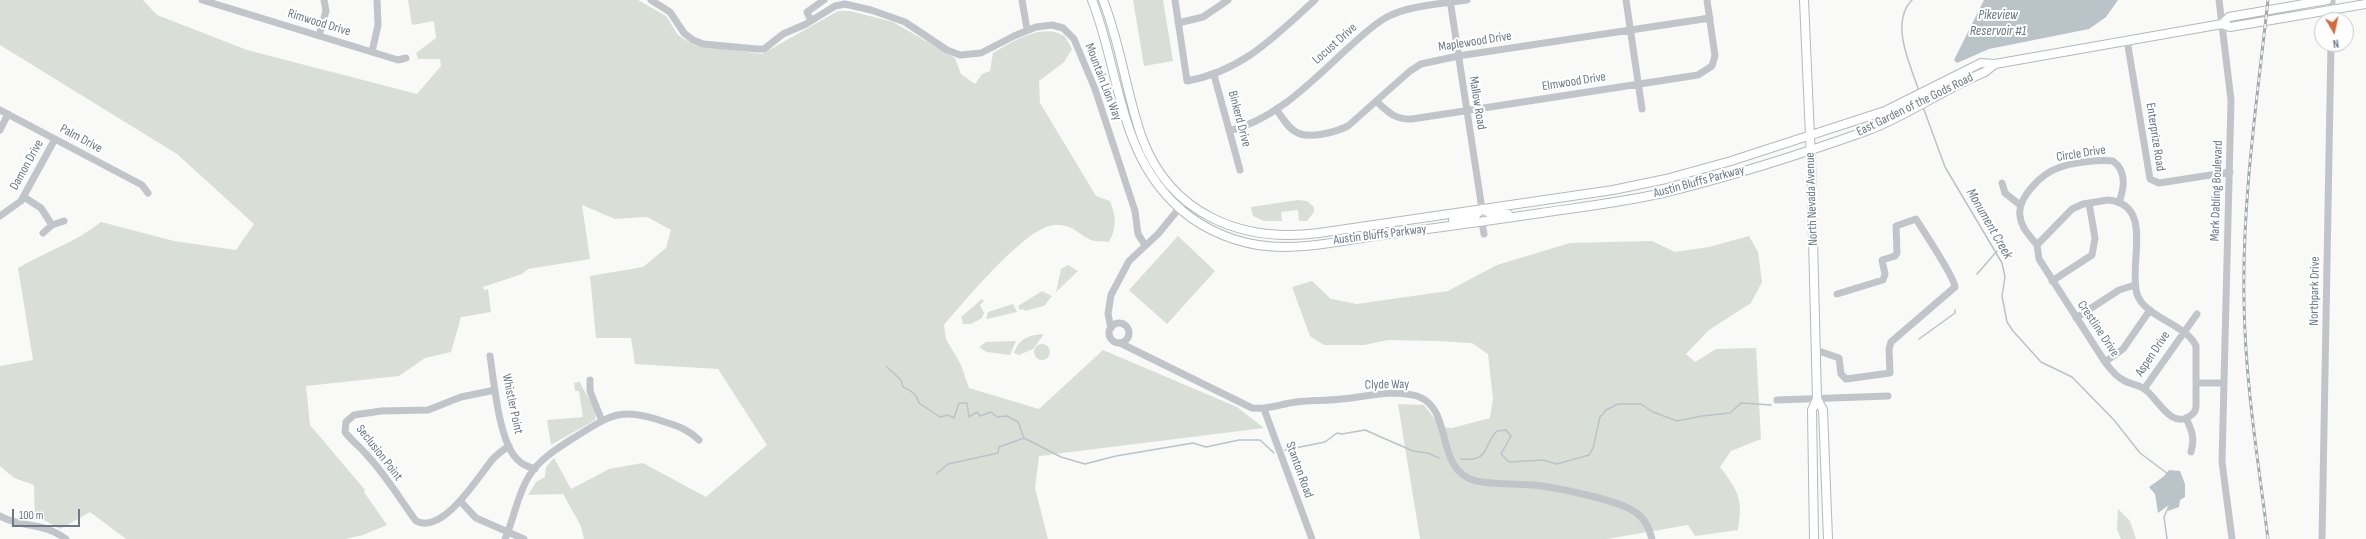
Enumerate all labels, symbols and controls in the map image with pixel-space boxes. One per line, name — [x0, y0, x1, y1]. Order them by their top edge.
street label: Rimwood Drive — [286, 6, 352, 40]
water label: Pikeview Reservoir #1 — [1970, 7, 2026, 40]
north arrow — [2314, 12, 2354, 52]
street label: Locust Drive — [1310, 20, 1360, 68]
street label: Maplewood Drive — [1437, 29, 1513, 55]
text: N — [2332, 36, 2340, 50]
street label: Mountain Lion Way — [1081, 41, 1125, 123]
street label: Elmwood Drive — [1541, 69, 1607, 95]
street label: East Garden of the Gods Road — [1854, 70, 1976, 140]
street label: Mallow Road — [1465, 75, 1489, 131]
street label: Binkerd Drive — [1224, 89, 1254, 149]
street label: Enterprize Road — [2142, 102, 2168, 172]
street label: Palm Drive — [57, 121, 105, 157]
street label: Damon Drive — [7, 137, 47, 193]
street label: Mark Dabling Boulevard — [2207, 140, 2227, 242]
street label: Circle Drive — [2055, 142, 2107, 166]
street label: North Nevada Avenue — [1803, 152, 1821, 246]
street label: Austin Bluffs Parkway — [1652, 162, 1746, 202]
water label: Monument Creek — [1962, 186, 2016, 262]
street label: Austin Bluffs Parkway — [1333, 222, 1427, 248]
street label: Northpark Drive — [2307, 256, 2323, 326]
street label: Crestline Drive — [2074, 298, 2122, 360]
street label: Aspen Drive — [2132, 328, 2174, 380]
street label: Whistler Point — [498, 372, 526, 436]
street label: Clyde Way — [1365, 377, 1409, 393]
street label: Seclusion Point — [352, 422, 406, 484]
street label: Stanton Road — [1282, 440, 1316, 500]
scale bar — [14, 501, 82, 527]
text: 100 m — [19, 508, 44, 523]

